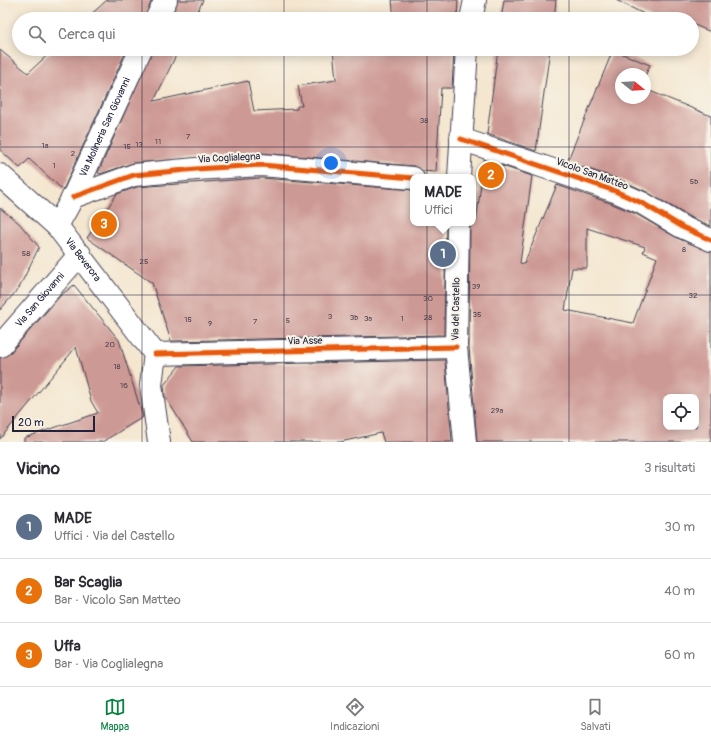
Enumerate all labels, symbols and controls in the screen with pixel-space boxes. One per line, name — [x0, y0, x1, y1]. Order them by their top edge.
search box — [12, 12, 699, 56]
icon: search — [26, 23, 48, 45]
text: Cerca qui — [58, 25, 115, 44]
north arrow — [615, 68, 651, 104]
street label: Via Molineria San Giovanni — [77, 75, 133, 179]
house number: 38 — [420, 116, 428, 125]
house number: 7 — [186, 132, 191, 141]
house number: 11 — [155, 137, 161, 146]
house number: 13 — [135, 140, 143, 149]
house number: 1a — [42, 141, 49, 150]
house number: 15 — [123, 142, 131, 151]
house number: 2 — [71, 149, 76, 158]
street label: Via Coglialegna — [197, 150, 261, 166]
your location — [321, 153, 341, 173]
street label: Vicolo San Matteo — [554, 155, 630, 193]
pin: 2 — [478, 160, 504, 190]
house number: 1 — [52, 161, 56, 170]
popup — [410, 174, 476, 226]
house number: 5b — [690, 177, 698, 186]
text: MADE — [424, 183, 462, 202]
text: Uffici — [424, 202, 452, 218]
pin: 3 — [91, 209, 117, 239]
street label: Via Beverora — [62, 236, 104, 284]
pin: 1 — [430, 239, 456, 269]
house number: 8 — [682, 245, 686, 254]
house number: 58 — [22, 249, 30, 258]
house number: 25 — [140, 257, 148, 266]
street label: Via San Giovanni — [13, 270, 67, 330]
street label: Via del Castello — [449, 277, 463, 341]
house number: 39 — [472, 282, 480, 291]
house number: 32 — [689, 291, 698, 300]
house number: 30 — [423, 294, 433, 303]
house number: 35 — [473, 310, 481, 319]
house number: 3 — [328, 312, 333, 321]
house number: 3b — [350, 313, 358, 322]
house number: 28 — [424, 313, 432, 322]
house number: 3a — [364, 314, 372, 323]
house number: 1 — [400, 314, 404, 323]
house number: 15 — [184, 315, 192, 324]
house number: 5 — [286, 316, 290, 325]
house number: 7 — [253, 317, 258, 326]
house number: 9 — [208, 319, 212, 328]
street label: Via Asse — [287, 335, 323, 347]
house number: 20 — [105, 340, 116, 349]
house number: 18 — [113, 362, 121, 371]
house number: 16 — [120, 381, 128, 390]
map controls — [663, 394, 699, 430]
button: locate — [663, 394, 699, 430]
house number: 29a — [491, 406, 503, 415]
scale bar — [12, 414, 95, 433]
text: 20 m — [18, 416, 44, 429]
text: Vicino — [16, 458, 60, 479]
text: 3 risultati — [644, 460, 695, 476]
text: MADE — [54, 509, 92, 528]
text: 1 — [26, 519, 32, 535]
text: 30 m — [665, 519, 695, 535]
text: Uffici · Via del Castello — [54, 528, 175, 544]
text: Bar Scaglia — [54, 573, 122, 592]
text: 2 — [25, 583, 33, 599]
text: 40 m — [664, 583, 695, 599]
text: Bar · Vicolo San Matteo — [54, 592, 181, 608]
text: Uffa — [54, 637, 81, 656]
text: 3 — [25, 647, 33, 663]
text: 60 m — [664, 647, 695, 663]
text: Bar · Via Coglialegna — [54, 656, 163, 672]
tab: Mappa — [101, 696, 129, 733]
tab: Indicazioni — [330, 696, 379, 733]
tab: Salvati — [580, 696, 610, 733]

